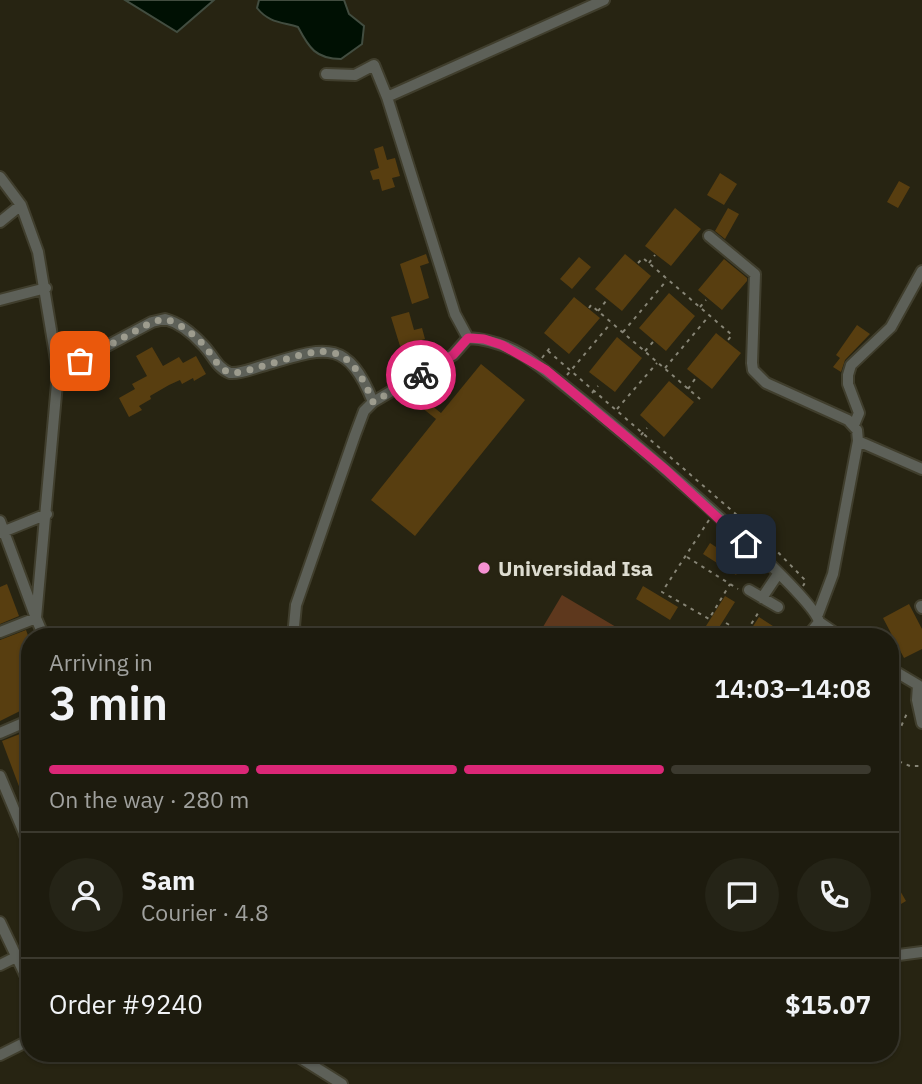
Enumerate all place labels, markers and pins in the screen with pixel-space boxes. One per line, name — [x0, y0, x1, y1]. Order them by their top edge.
pin — [50, 331, 110, 391]
pin — [716, 514, 776, 574]
place label: Universidad Isa — [498, 554, 653, 582]
marker: Universidad Isa — [476, 560, 492, 576]

